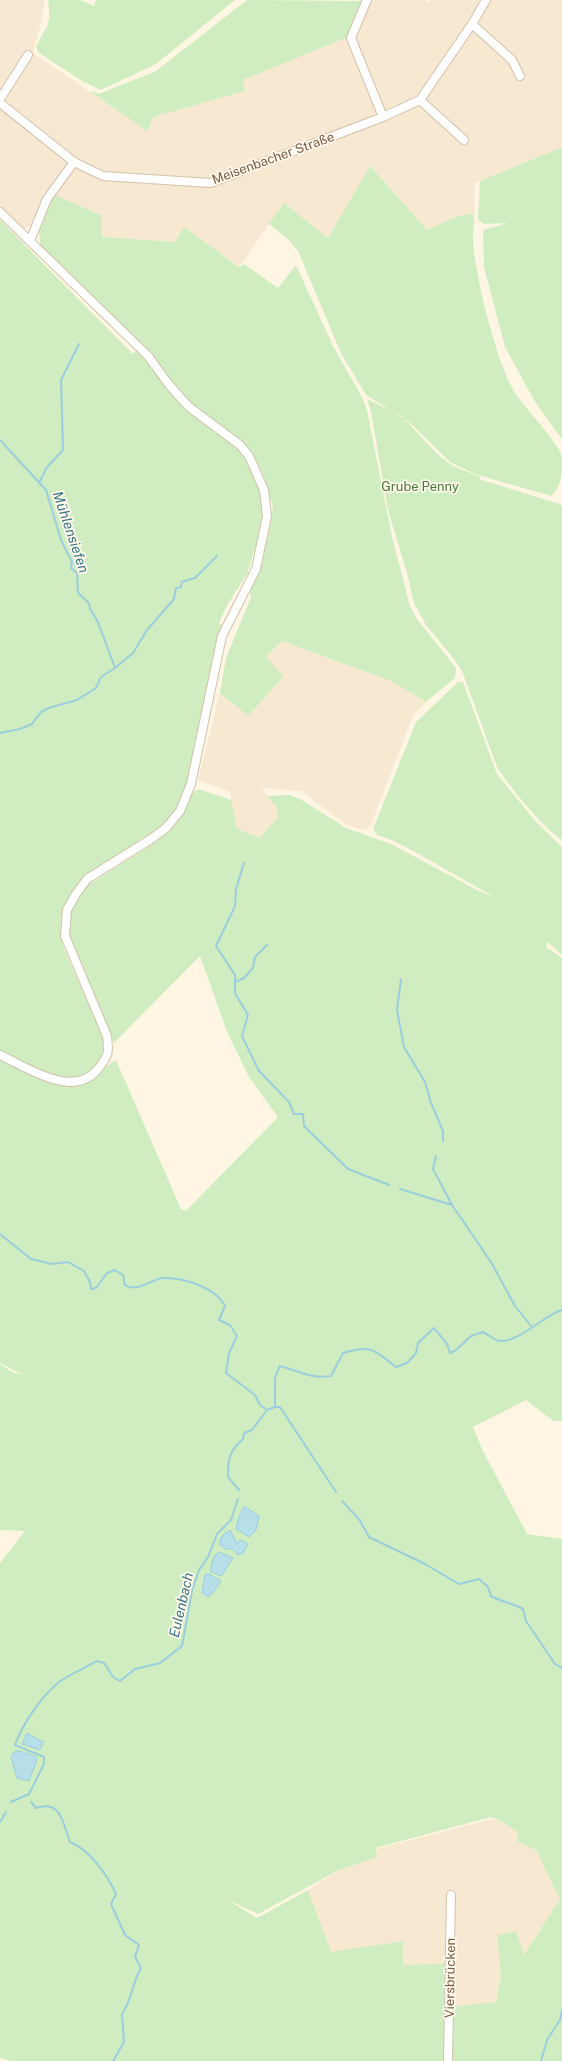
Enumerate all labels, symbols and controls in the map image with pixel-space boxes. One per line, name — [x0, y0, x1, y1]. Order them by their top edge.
street label: Meisenbacher Straße — [210, 129, 336, 187]
park label: Grube Penny — [381, 479, 459, 494]
water label: Mühlensiefen — [50, 489, 92, 575]
water label: Eulenbach — [166, 1571, 196, 1639]
street label: Viersbrücken — [442, 1938, 458, 2018]

